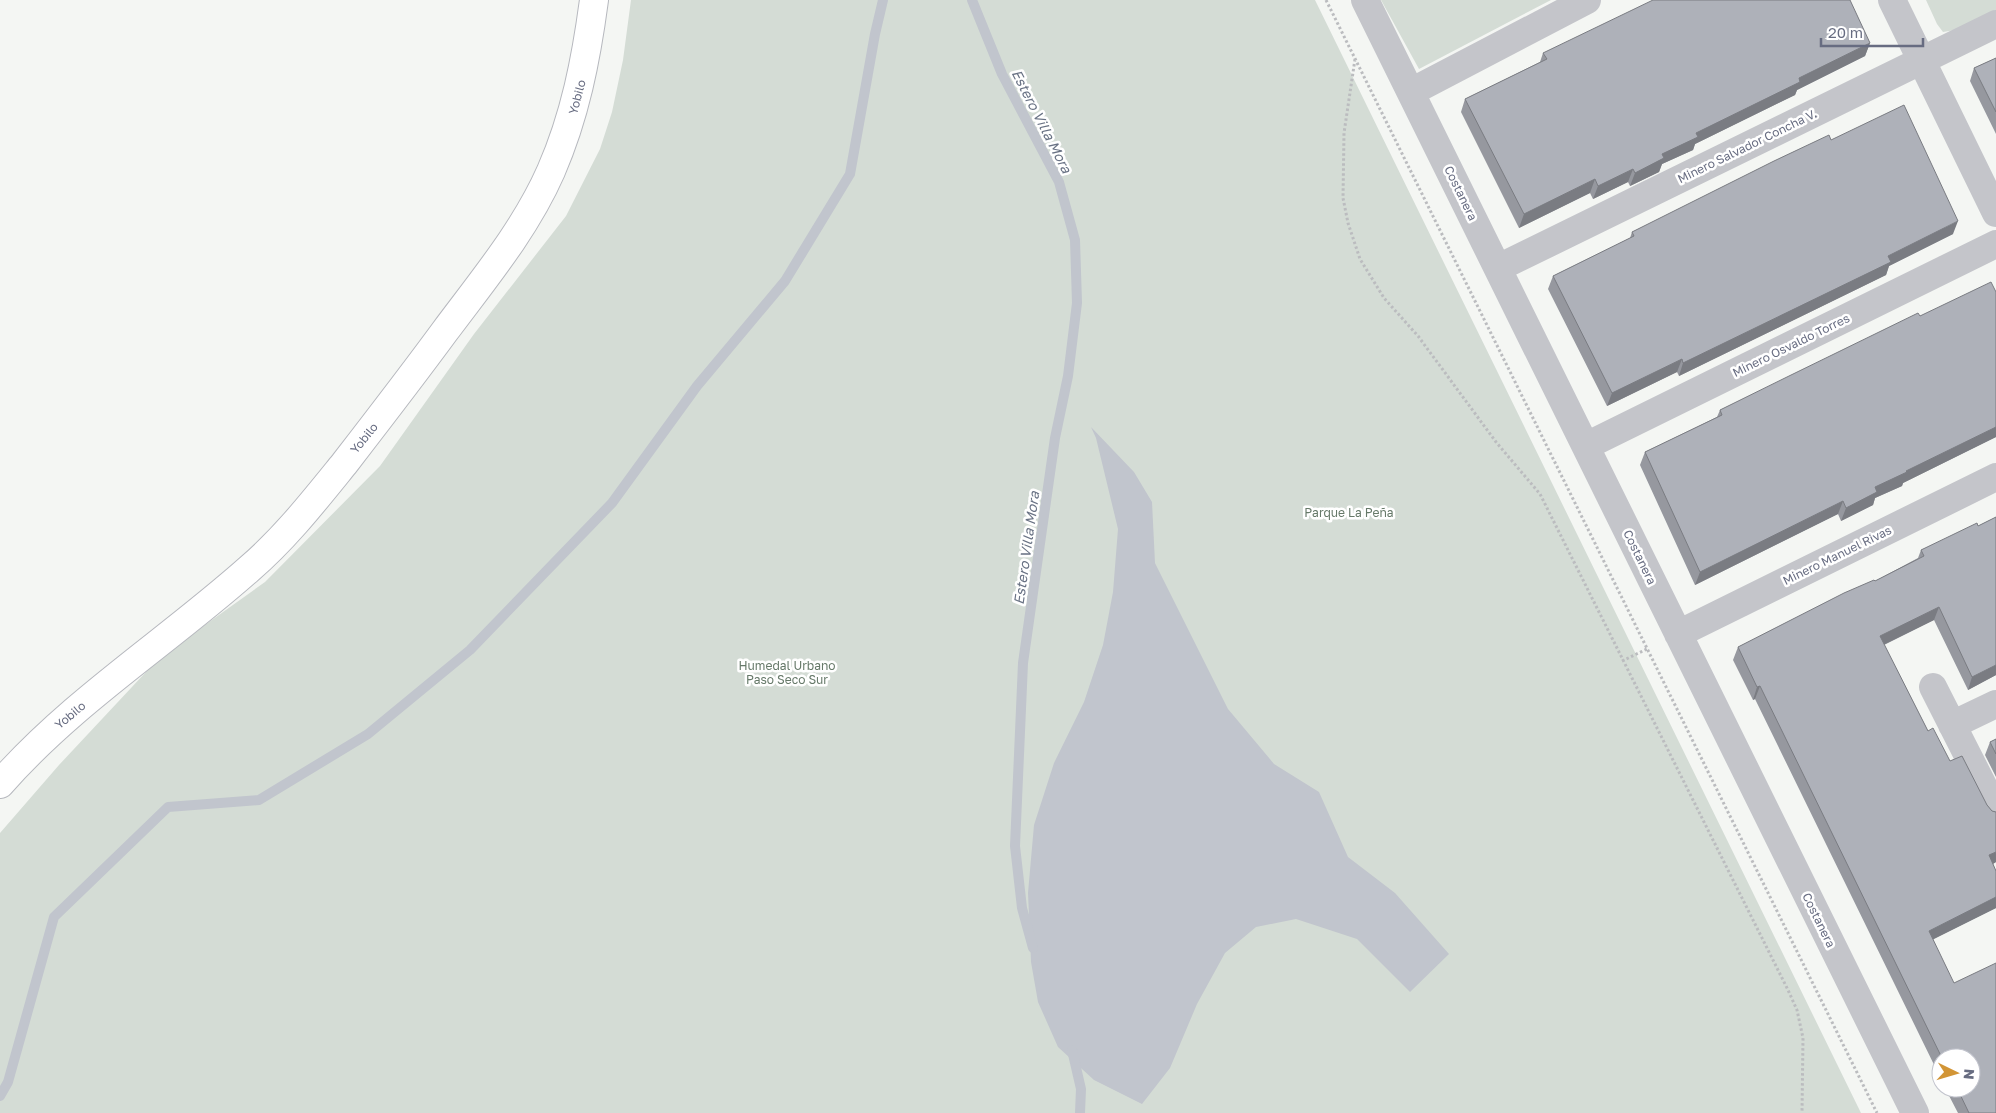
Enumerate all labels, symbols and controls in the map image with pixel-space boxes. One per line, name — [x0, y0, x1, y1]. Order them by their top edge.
scale bar — [1821, 15, 1924, 47]
text: 20 m — [1828, 23, 1863, 41]
water label: Estero Villa Mora — [1009, 66, 1076, 177]
street label: Yobilo — [565, 78, 589, 116]
street label: Minero Salvador Concha V. — [1675, 106, 1819, 186]
street label: Costanera — [1441, 163, 1481, 223]
street label: Minero Osvaldo Torres — [1730, 310, 1852, 380]
street label: Yobilo — [347, 420, 381, 456]
water label: Estero Villa Mora — [1010, 489, 1043, 606]
park label: Parque La Peña — [1304, 505, 1394, 520]
street label: Minero Manuel Rivas — [1780, 522, 1894, 588]
street label: Costanera — [1620, 527, 1660, 587]
park label: Humedal Urbano Paso Seco Sur — [738, 658, 836, 687]
street label: Yobilo — [52, 698, 88, 732]
street label: Costanera — [1799, 890, 1839, 950]
north arrow — [1931, 1048, 1981, 1098]
text: N — [1961, 1068, 1978, 1080]

